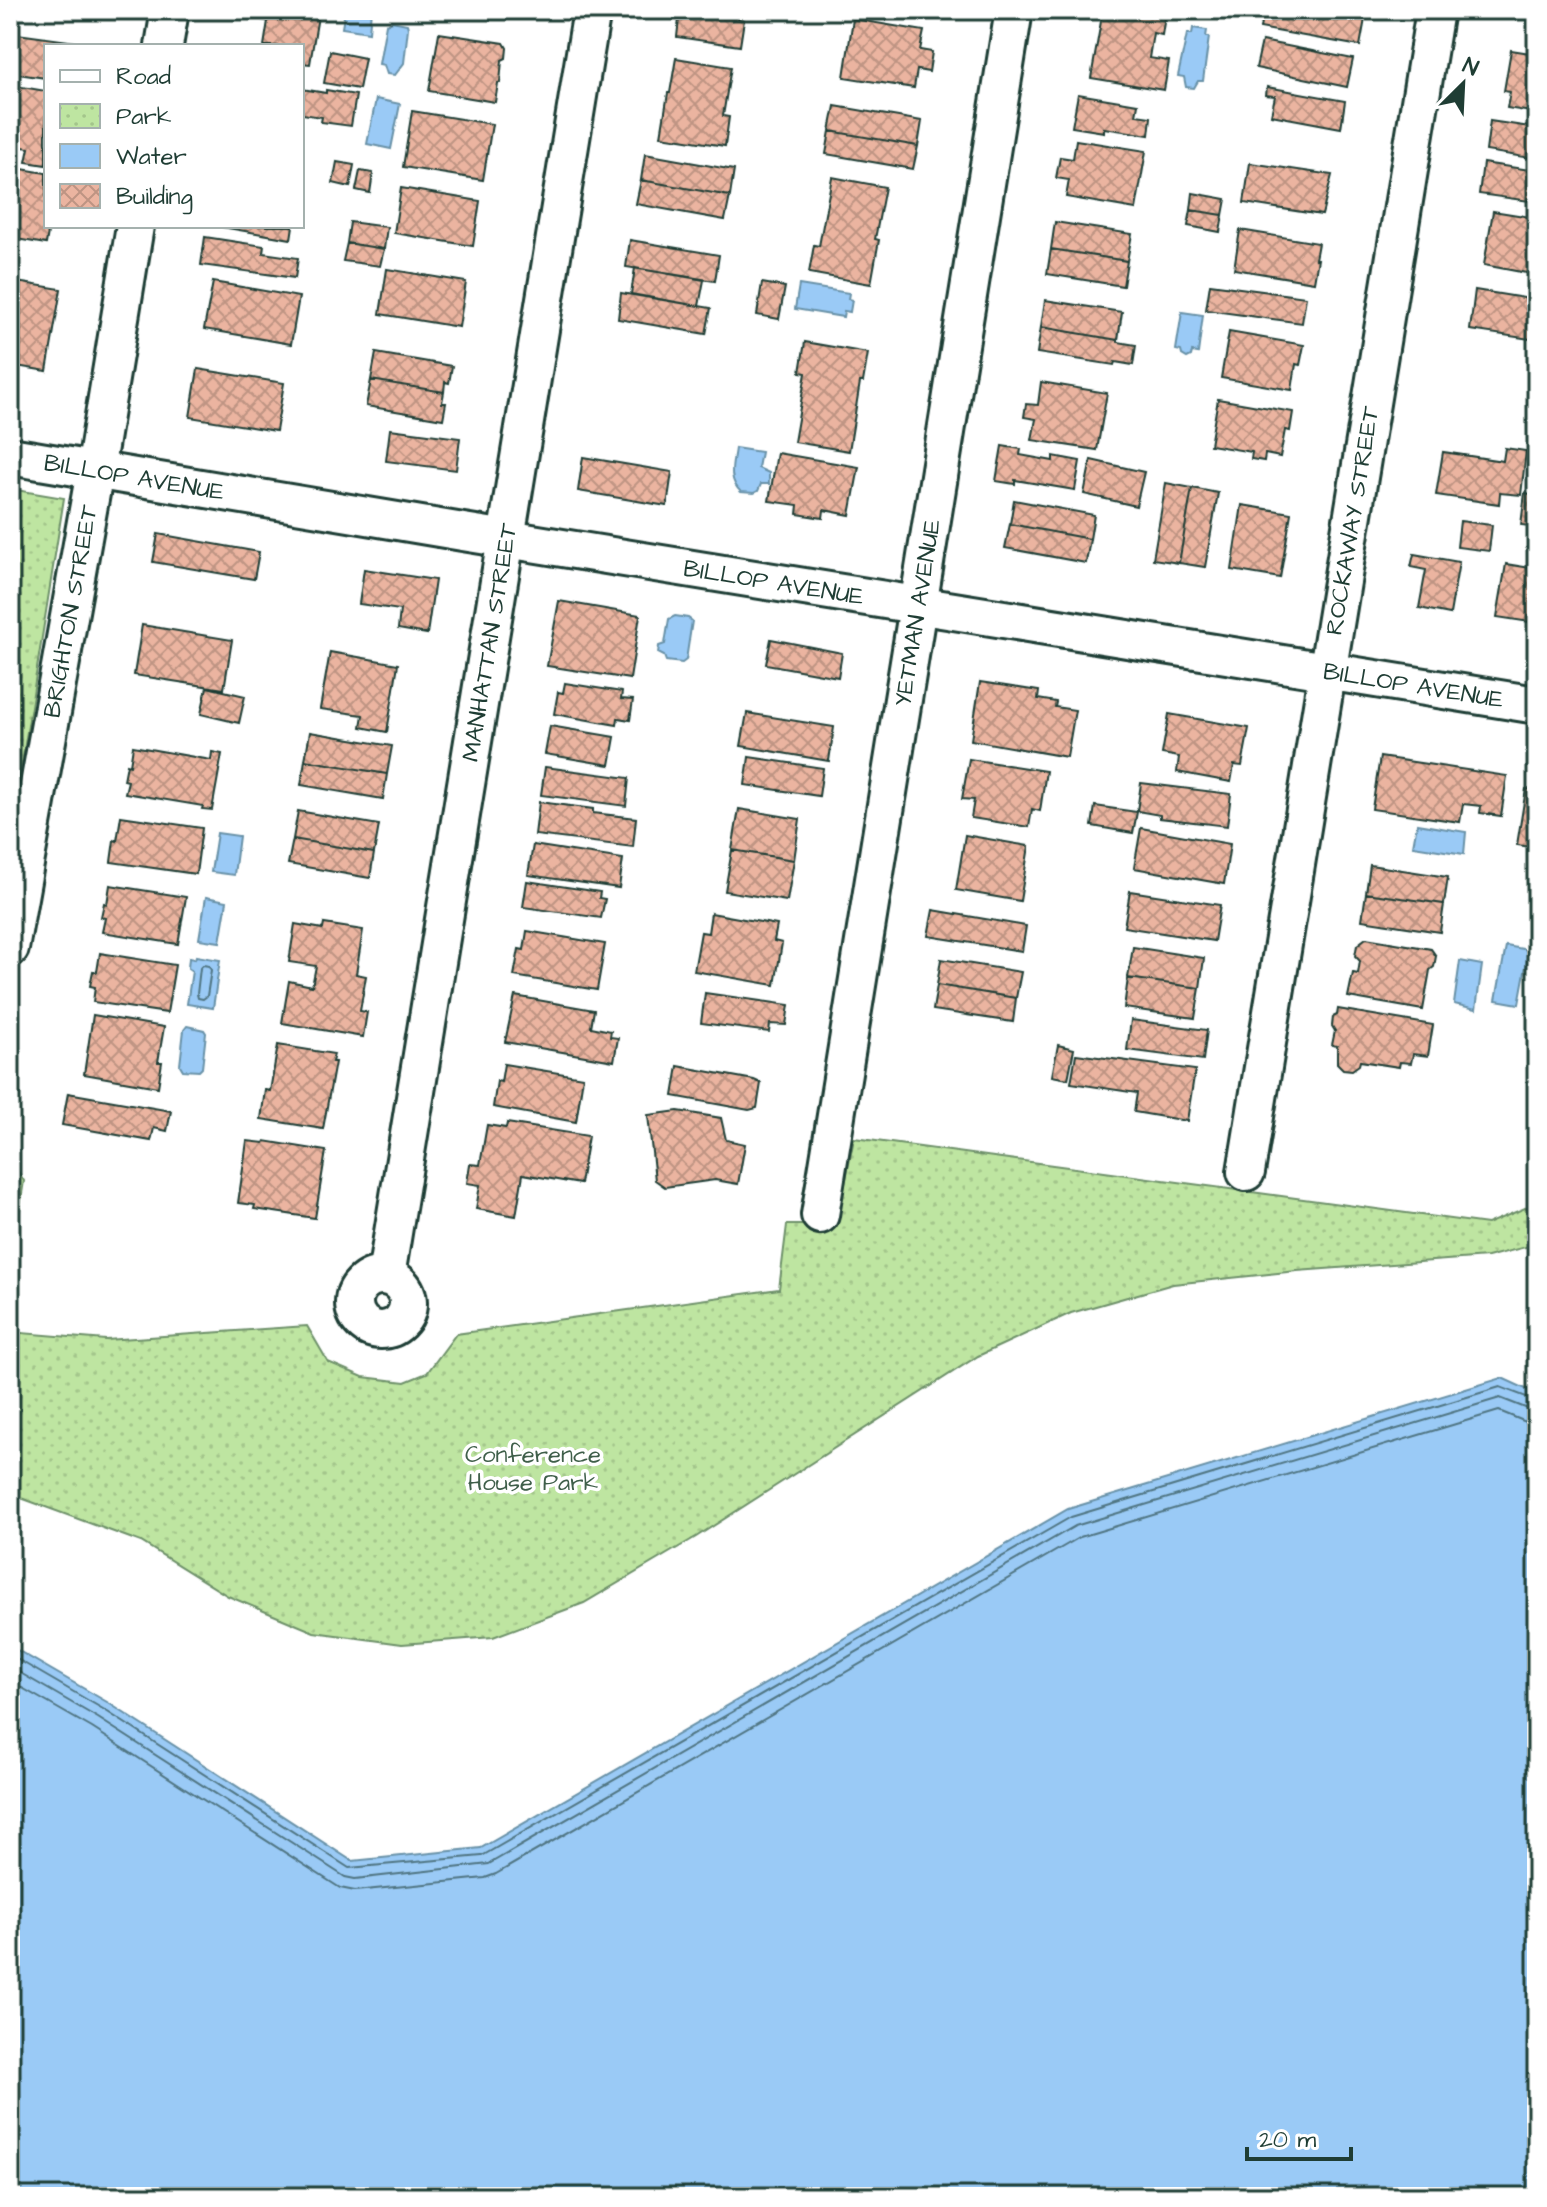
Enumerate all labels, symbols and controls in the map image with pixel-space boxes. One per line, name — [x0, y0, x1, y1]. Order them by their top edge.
legend — [44, 44, 304, 228]
north arrow — [1423, 44, 1503, 124]
text: N — [1458, 50, 1483, 84]
text: Road — [116, 60, 171, 94]
text: Park — [116, 100, 172, 134]
text: Water — [116, 140, 187, 174]
text: Building — [116, 180, 193, 215]
street label: ROCKAWAY STREET — [1318, 404, 1388, 638]
street label: BILLOP AVENUE — [41, 446, 227, 510]
street label: BRIGHTON STREET — [35, 502, 107, 721]
street label: YETMAN AVENUE — [886, 517, 950, 709]
street label: MANHATTAN STREET — [454, 521, 526, 764]
street label: BILLOP AVENUE — [681, 552, 866, 614]
street label: BILLOP AVENUE — [1321, 655, 1506, 717]
park label: Conference House Park — [465, 1438, 601, 1500]
scale bar — [1247, 2111, 1351, 2161]
text: 20 m — [1259, 2123, 1316, 2157]

